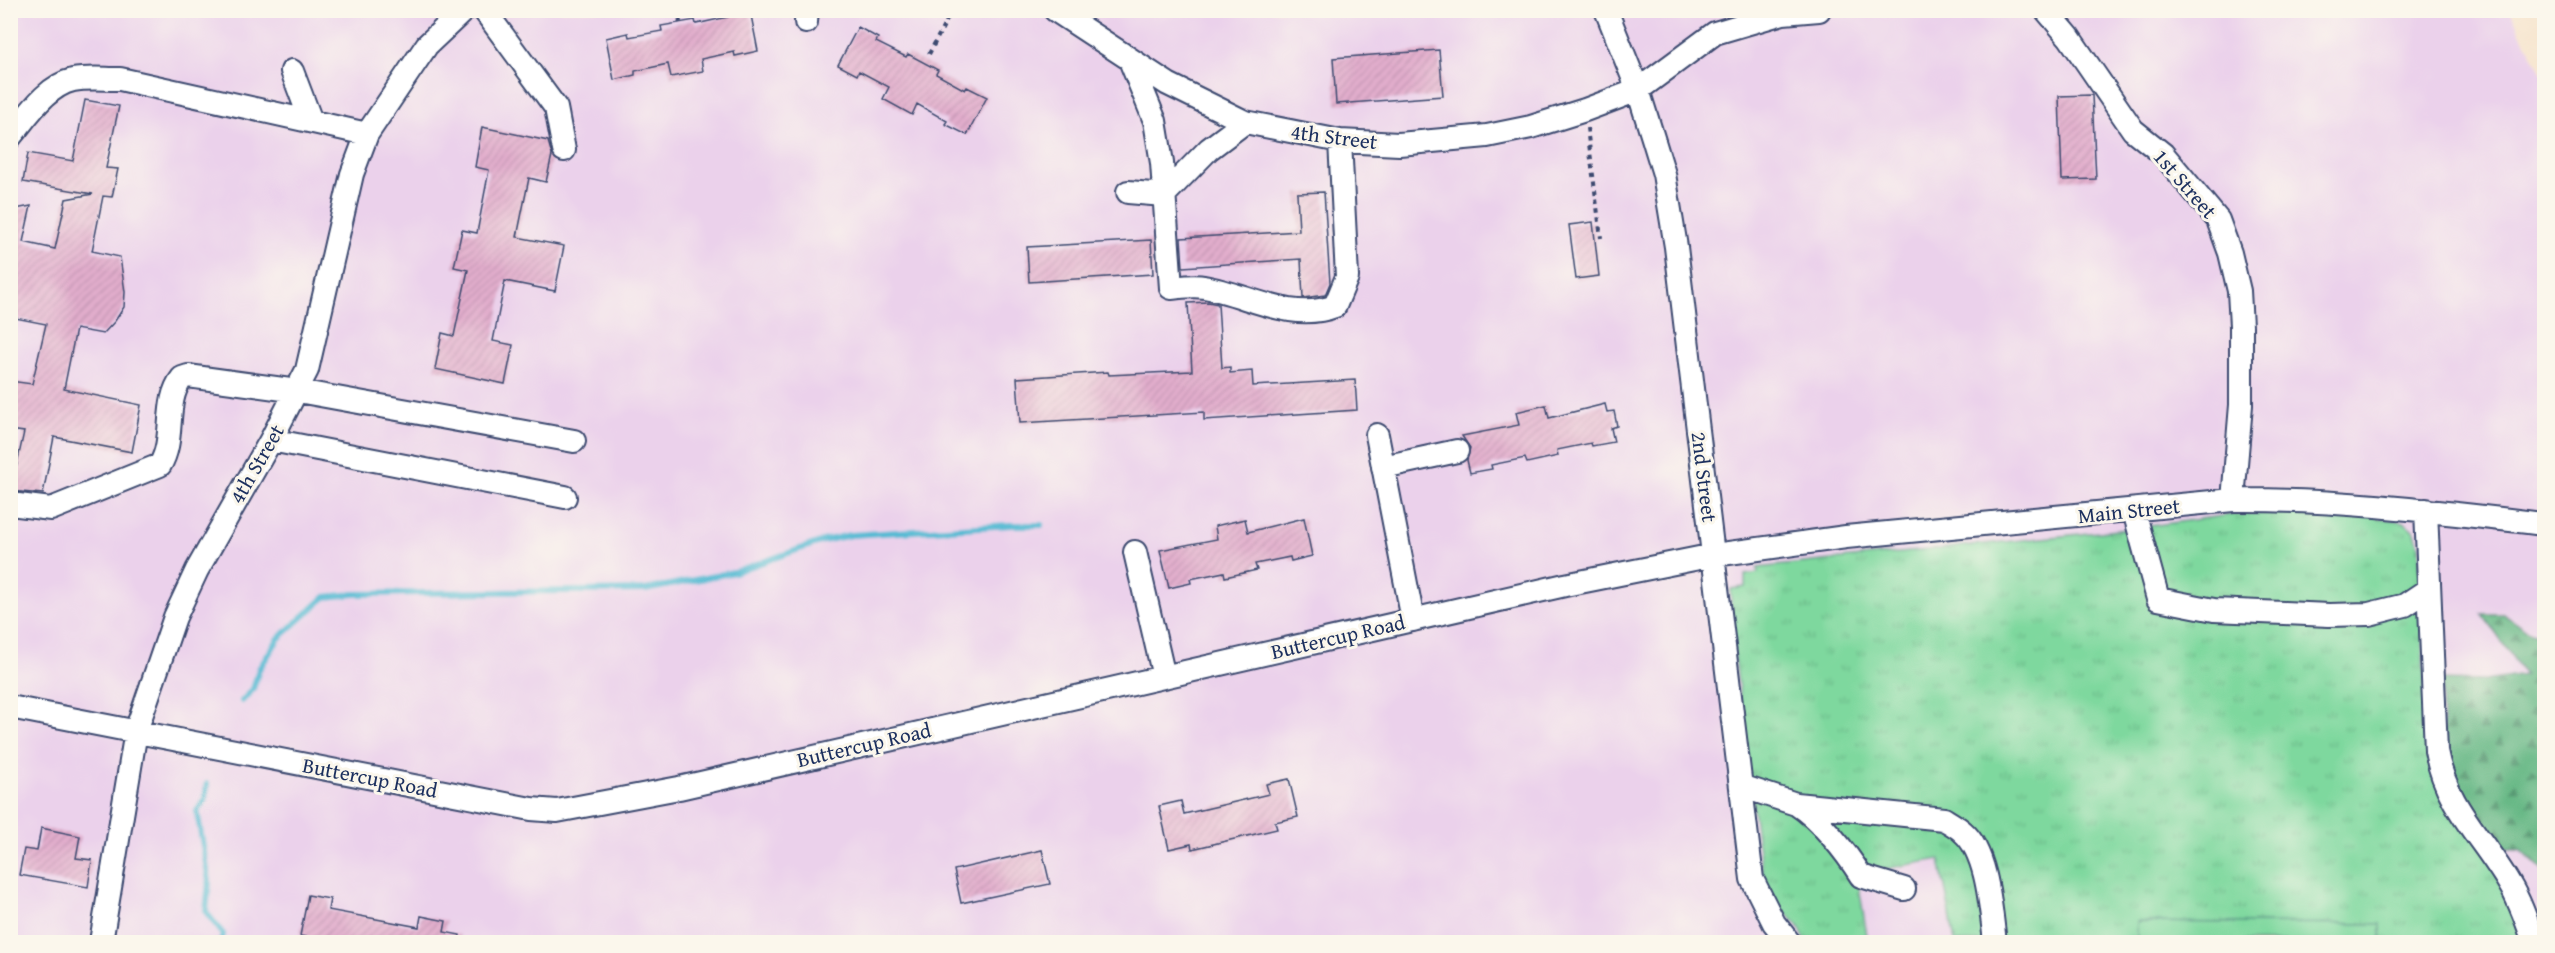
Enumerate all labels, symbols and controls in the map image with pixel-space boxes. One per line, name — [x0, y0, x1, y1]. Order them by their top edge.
street label: 4th Street — [1289, 116, 1380, 157]
street label: 1st Street — [2146, 142, 2225, 226]
street label: 4th Street — [221, 418, 292, 509]
street label: 2nd Street — [1684, 430, 1725, 524]
street label: Main Street — [2076, 490, 2182, 531]
street label: Buttercup Road — [1268, 606, 1409, 667]
street label: Buttercup Road — [794, 714, 935, 775]
street label: Buttercup Road — [300, 749, 441, 806]

